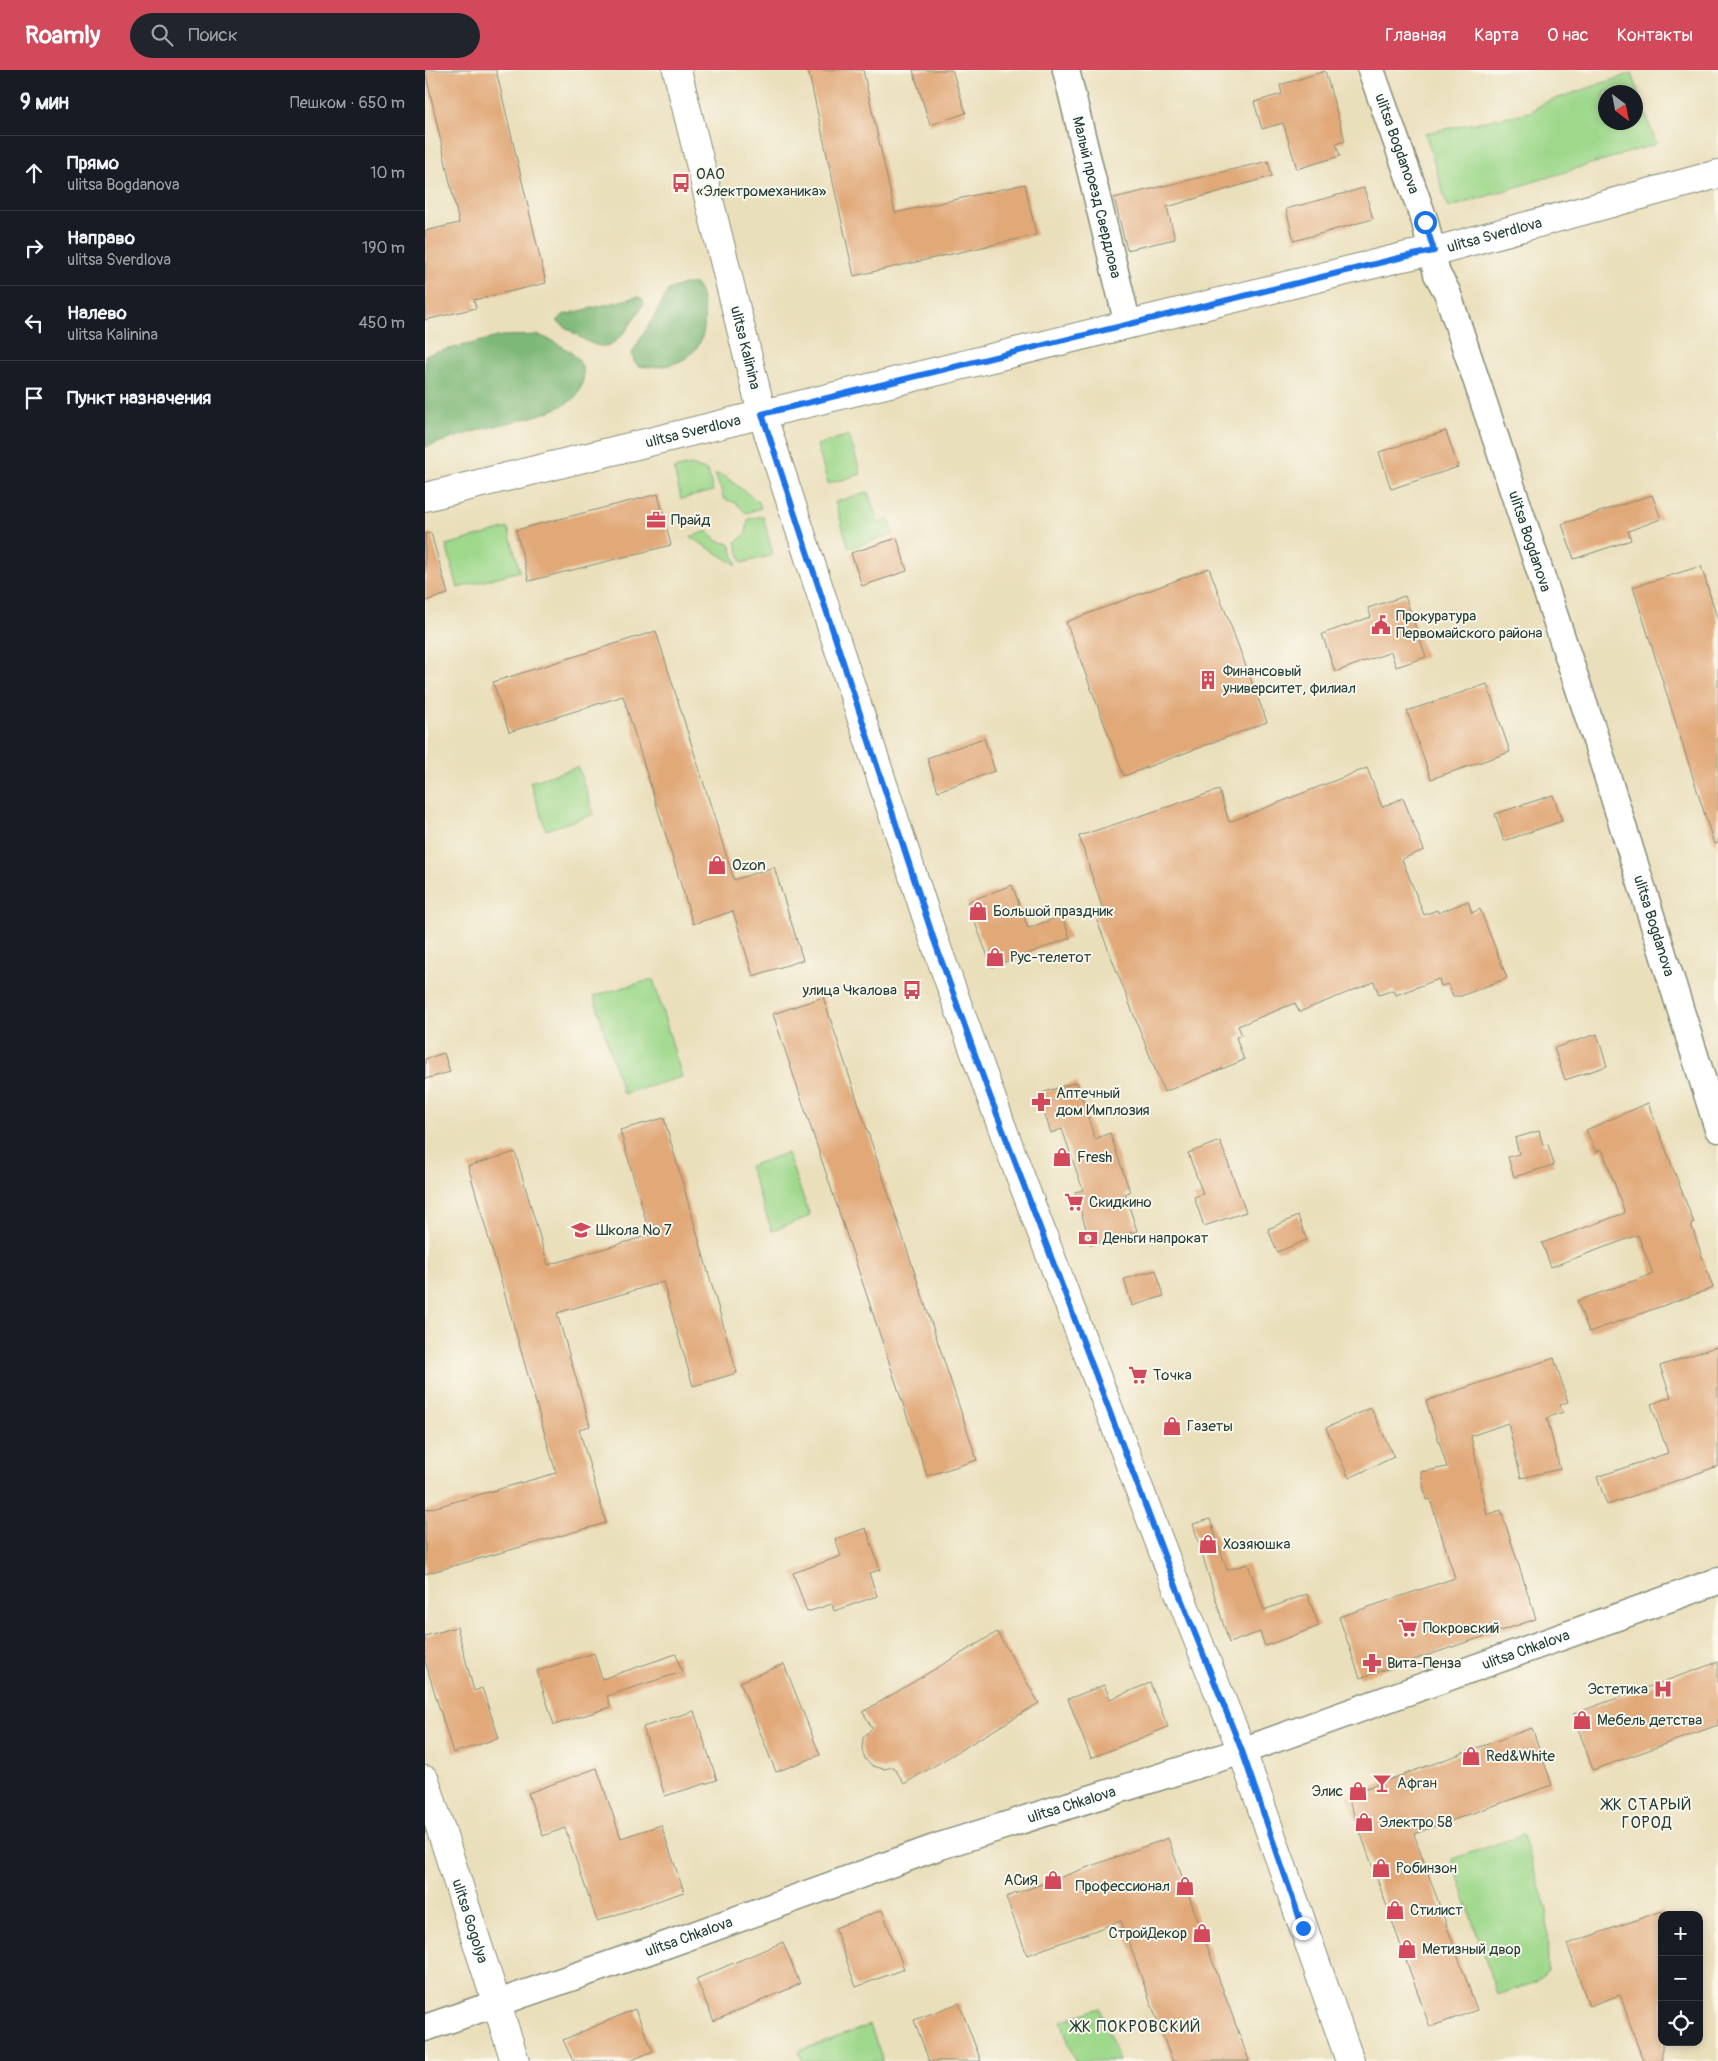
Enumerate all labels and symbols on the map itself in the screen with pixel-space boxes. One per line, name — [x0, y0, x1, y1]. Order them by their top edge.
north arrow — [1598, 85, 1643, 130]
street label: ulitsa Bogdanova — [1370, 91, 1423, 197]
street label: Малый проезд Свердлова — [1068, 114, 1125, 280]
place label: ОАО «Электромеханика» — [696, 165, 827, 201]
bus stop icon: ОАО «Электромеханика» — [670, 172, 692, 194]
route start — [1414, 211, 1437, 234]
street label: ulitsa Sverdlova — [1445, 213, 1544, 257]
street label: ulitsa Kalinina — [726, 304, 765, 392]
street label: ulitsa Sverdlova — [644, 411, 743, 453]
street label: ulitsa Bogdanova — [1504, 488, 1555, 594]
office icon: Прайд — [645, 509, 667, 531]
place label: Прайд — [671, 511, 710, 530]
place label: Прокуратура Первомайского района — [1396, 607, 1543, 643]
public building icon: Прокуратура Первомайского района — [1370, 614, 1392, 636]
place label: Финансовый университет, филиал — [1222, 662, 1356, 698]
building icon: Финансовый университет, филиал — [1197, 669, 1219, 691]
shop icon: Ozon — [706, 854, 728, 876]
place label: Ozon — [732, 856, 766, 875]
street label: ulitsa Bogdanova — [1629, 873, 1679, 979]
shop icon: Большой праздник — [967, 900, 989, 922]
place label: Большой праздник — [993, 902, 1114, 921]
shop icon: Рус-телетот — [984, 946, 1006, 968]
place label: Рус-телетот — [1010, 948, 1092, 967]
bus stop icon: улица Чкалова — [901, 979, 923, 1001]
place label: улица Чкалова — [801, 981, 897, 1000]
place label: Аптечный дом Имплозия — [1056, 1084, 1150, 1120]
pharmacy icon: Аптечный дом Имплозия — [1030, 1091, 1052, 1113]
shop icon: Fresh — [1051, 1146, 1073, 1168]
place label: Fresh — [1077, 1148, 1112, 1167]
supermarket icon: Скидкино — [1063, 1191, 1085, 1213]
place label: Скидкино — [1089, 1193, 1152, 1212]
school or university icon: Школа № 7 — [570, 1219, 592, 1241]
place label: Школа № 7 — [596, 1221, 672, 1240]
bank icon: Деньги напрокат — [1077, 1227, 1099, 1249]
place label: Деньги напрокат — [1102, 1229, 1209, 1248]
supermarket icon: Точка — [1127, 1364, 1149, 1386]
place label: Точка — [1153, 1366, 1192, 1385]
shop icon: Газеты — [1161, 1415, 1183, 1437]
place label: Газеты — [1187, 1417, 1233, 1436]
shop icon: Хозяюшка — [1197, 1533, 1219, 1555]
place label: Хозяюшка — [1223, 1535, 1290, 1554]
supermarket icon: Покровский — [1397, 1617, 1419, 1639]
place label: Покровский — [1423, 1619, 1500, 1638]
street label: ulitsa Chkalova — [1479, 1626, 1572, 1675]
pharmacy icon: Вита-Пенза — [1361, 1652, 1383, 1674]
place label: Вита-Пенза — [1387, 1654, 1461, 1673]
hospital icon: Эстетика — [1652, 1678, 1674, 1700]
place label: Эстетика — [1588, 1680, 1648, 1699]
shop icon: Мебель детства — [1571, 1709, 1593, 1731]
place label: Мебель детства — [1597, 1711, 1702, 1730]
shop icon: Red&White — [1460, 1745, 1482, 1767]
place label: Red&White — [1486, 1747, 1556, 1766]
bar icon: Афган — [1371, 1772, 1393, 1794]
place label: Афган — [1397, 1774, 1437, 1793]
shop icon: Элис — [1347, 1780, 1369, 1802]
street label: ulitsa Chkalova — [1025, 1782, 1118, 1828]
place label: Элис — [1312, 1782, 1343, 1801]
district label: ЖК СТАРЫЙ ГОРОД — [1599, 1795, 1692, 1833]
shop icon: Электро 58 — [1353, 1811, 1375, 1833]
place label: Электро 58 — [1379, 1813, 1453, 1832]
shop icon: Робинзон — [1370, 1857, 1392, 1879]
place label: Робинзон — [1396, 1859, 1457, 1878]
shop icon: АСиЯ — [1042, 1869, 1064, 1891]
place label: АСиЯ — [1004, 1871, 1038, 1890]
shop icon: Профессионал — [1174, 1875, 1196, 1897]
street label: ulitsa Gogolya — [447, 1877, 492, 1966]
place label: Профессионал — [1076, 1877, 1170, 1896]
shop icon: Стилист — [1384, 1899, 1406, 1921]
place label: Стилист — [1410, 1901, 1463, 1920]
street label: ulitsa Chkalova — [642, 1913, 735, 1962]
route end — [1292, 1917, 1315, 1940]
shop icon: СтройДекор — [1191, 1922, 1213, 1944]
place label: СтройДекор — [1109, 1924, 1187, 1943]
shop icon: Метизный двор — [1396, 1938, 1418, 1960]
place label: Метизный двор — [1422, 1940, 1521, 1959]
district label: ЖК ПОКРОВСКИЙ — [1068, 2017, 1201, 2037]

